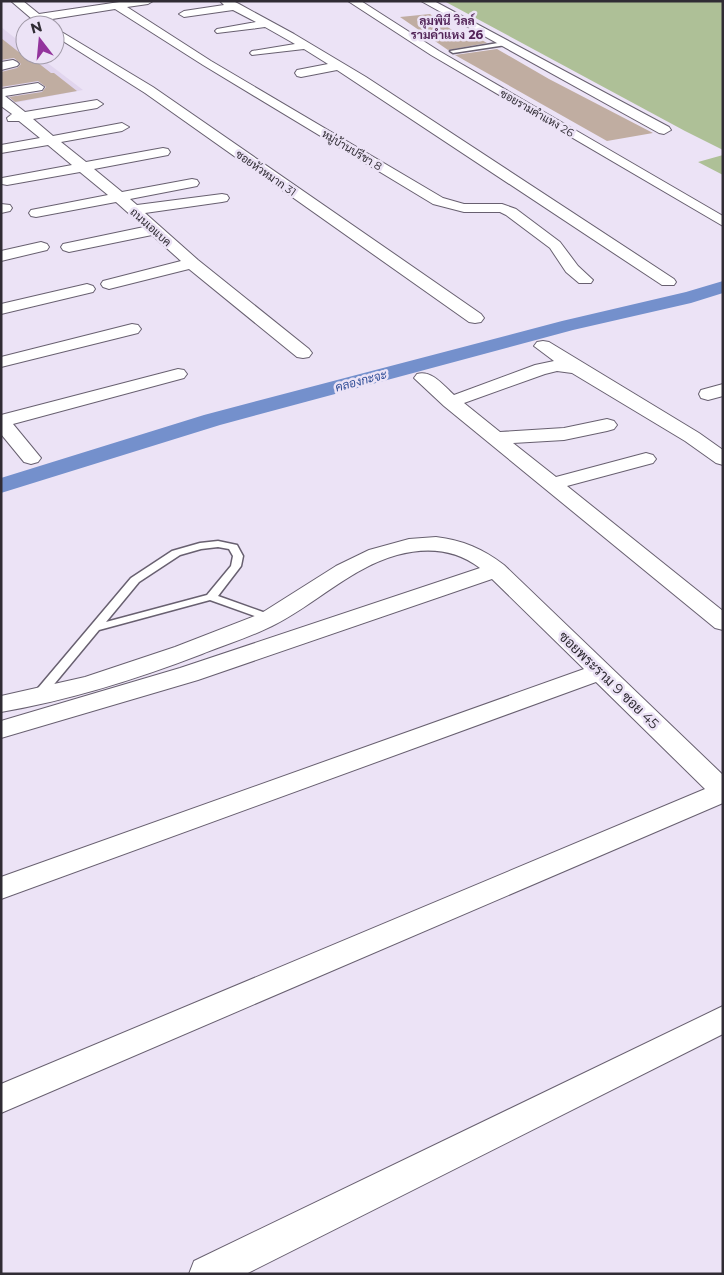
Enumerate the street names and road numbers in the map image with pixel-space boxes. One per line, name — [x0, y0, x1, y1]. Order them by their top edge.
street label: ซอยรามคำแหง 26 — [498, 86, 577, 140]
street label: หมู่บ้านปรีชา 8 — [319, 126, 385, 174]
street label: ซอยหัวหมาก 31 — [233, 147, 299, 199]
street label: ถนนเอแบค — [128, 205, 174, 249]
street label: ซอยพระราม 9 ซอย 45 — [555, 627, 663, 733]

